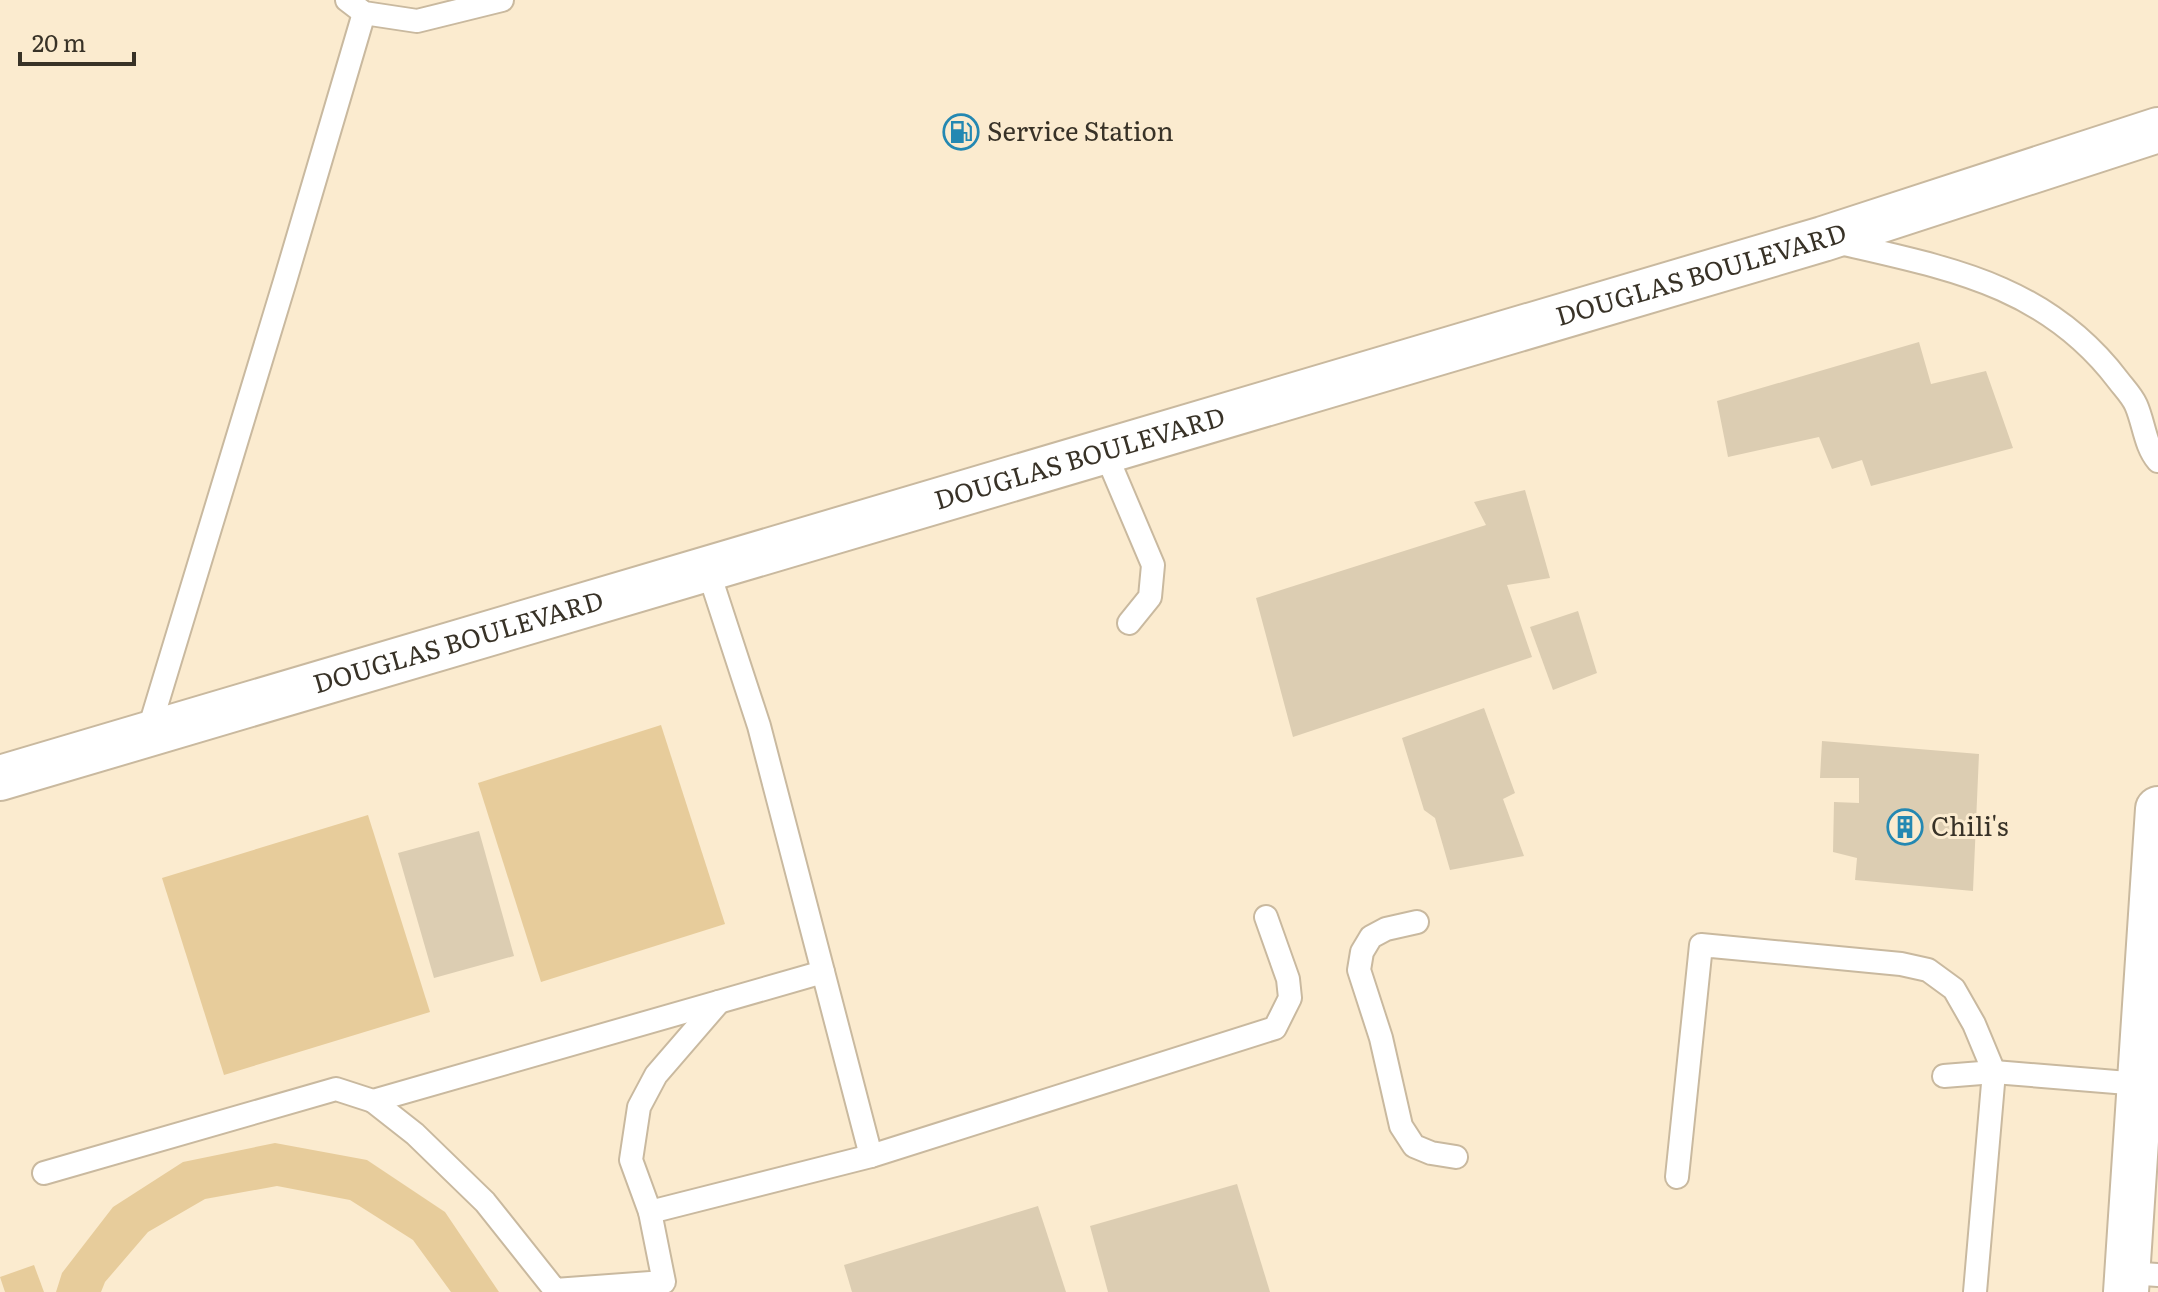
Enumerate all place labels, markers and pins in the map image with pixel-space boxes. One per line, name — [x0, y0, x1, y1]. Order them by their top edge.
place label: Service Station — [987, 110, 1174, 149]
fuel station icon: Service Station — [942, 113, 980, 151]
place label: Chili's — [1931, 805, 2008, 844]
building icon: Chili's — [1886, 808, 1924, 846]

